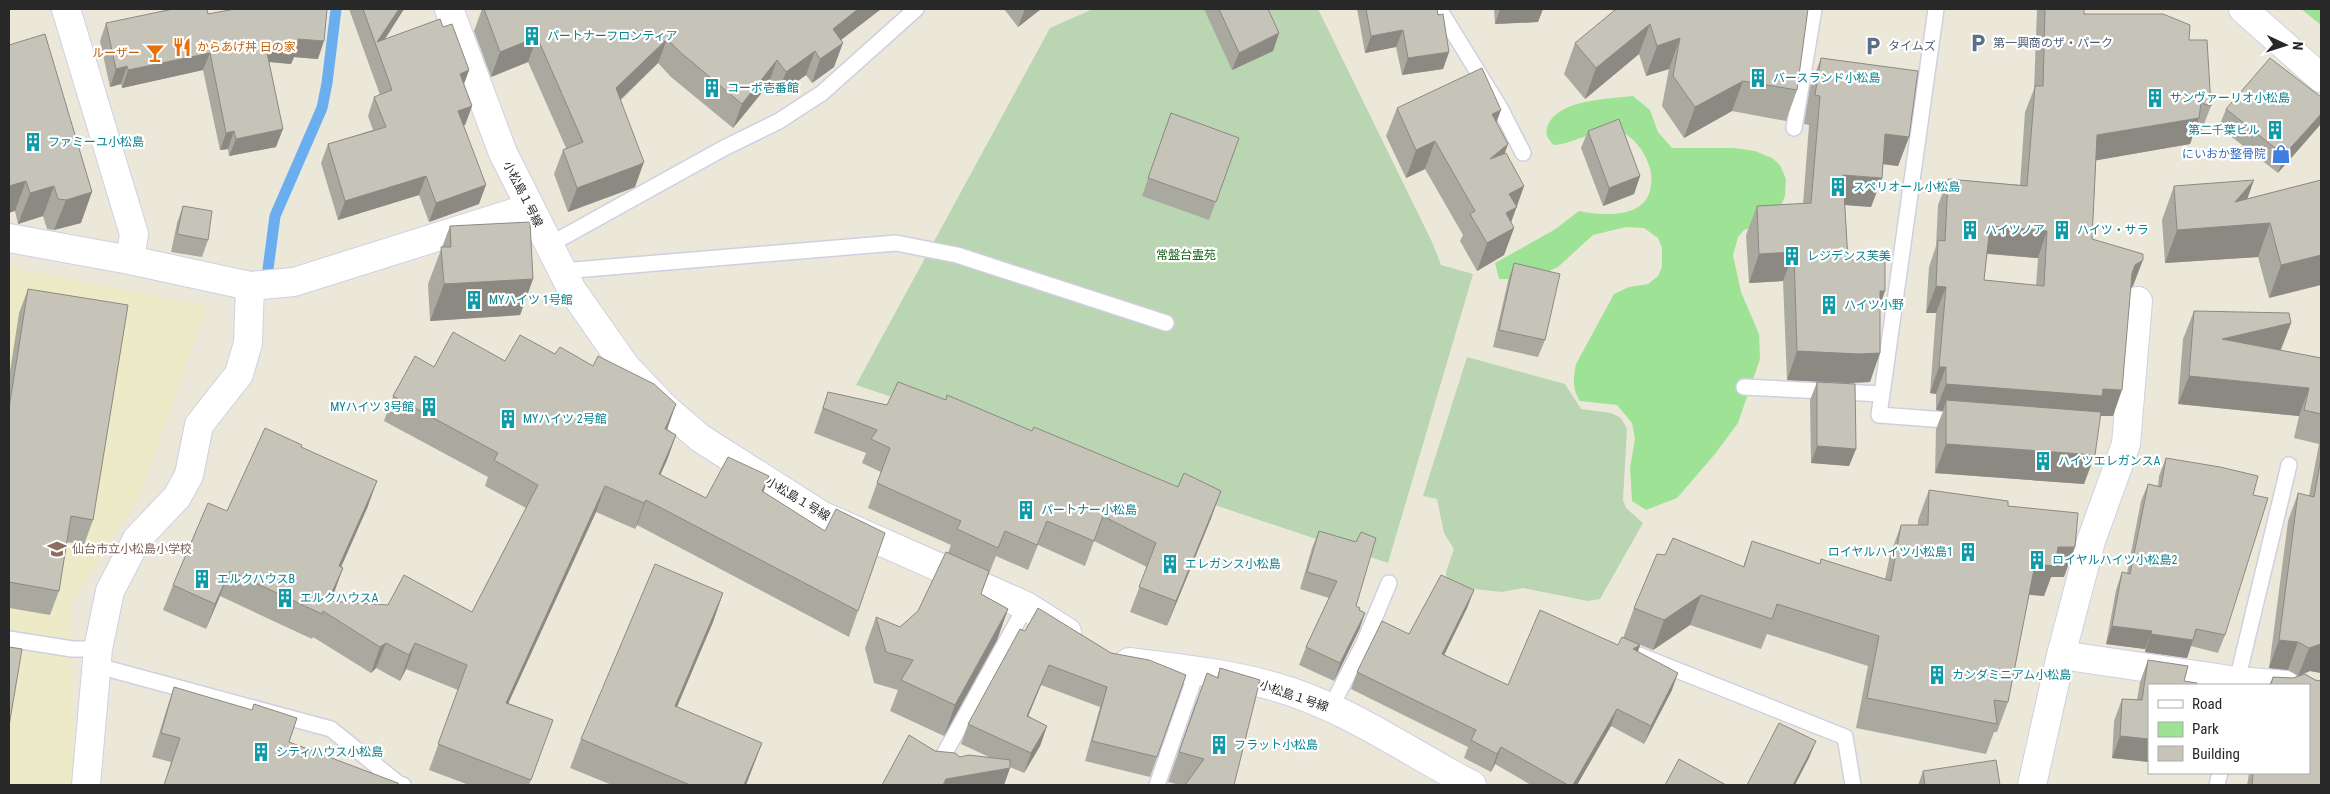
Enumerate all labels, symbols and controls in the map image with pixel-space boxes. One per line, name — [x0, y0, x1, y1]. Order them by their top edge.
north arrow — [2260, 20, 2310, 70]
building icon: パートナーフロンティア — [521, 25, 543, 47]
place label: パートナーフロンティア — [547, 29, 678, 43]
parking icon: 第一興商のザ・パーク — [1967, 32, 1989, 54]
parking icon: タイムズ — [1862, 35, 1884, 57]
restaurant icon: からあげ丼 日の家 — [171, 36, 193, 58]
place label: 第一興商のザ・パーク — [1993, 36, 2113, 50]
place label: タイムズ — [1888, 39, 1936, 53]
place label: からあげ丼 日の家 — [197, 40, 296, 54]
text: N — [2290, 41, 2306, 51]
bar icon: ルーザー — [144, 42, 166, 64]
place label: ルーザー — [92, 46, 140, 60]
building icon: バースランド小松島 — [1747, 67, 1769, 89]
place label: バースランド小松島 — [1773, 71, 1880, 85]
building icon: コーポ壱番館 — [701, 77, 723, 99]
place label: コーポ壱番館 — [727, 81, 799, 95]
building icon: サンヴァーリオ小松島 — [2144, 87, 2166, 109]
place label: サンヴァーリオ小松島 — [2170, 91, 2290, 105]
building icon: 第二千葉ビル — [2264, 119, 2286, 141]
place label: 第二千葉ビル — [2188, 123, 2260, 137]
building icon: ファミーユ小松島 — [22, 131, 44, 153]
place label: ファミーユ小松島 — [48, 135, 144, 149]
shop icon: にいおか整骨院 — [2270, 143, 2292, 165]
place label: にいおか整骨院 — [2182, 147, 2266, 161]
street label: 小松島１号線 — [500, 159, 546, 229]
building icon: スペリオール小松島 — [1827, 176, 1849, 198]
place label: スペリオール小松島 — [1853, 180, 1960, 194]
building icon: ハイツノア — [1959, 219, 1981, 241]
building icon: ハイツ・サラ — [2051, 219, 2073, 241]
place label: ハイツノア — [1985, 223, 2045, 237]
place label: ハイツ・サラ — [2077, 223, 2149, 237]
building icon: レジデンス芙美 — [1781, 245, 1803, 267]
park label: 常盤台霊苑 — [1156, 248, 1216, 262]
place label: レジデンス芙美 — [1807, 249, 1891, 263]
building icon: MYハイツ 1号館 — [463, 289, 485, 311]
place label: MYハイツ 1号館 — [489, 293, 573, 307]
building icon: ハイツ小野 — [1818, 294, 1840, 316]
place label: ハイツ小野 — [1844, 298, 1904, 312]
building icon: MYハイツ 3号館 — [418, 396, 440, 418]
place label: MYハイツ 3号館 — [330, 400, 414, 414]
building icon: MYハイツ 2号館 — [497, 408, 519, 430]
place label: MYハイツ 2号館 — [523, 412, 607, 426]
building icon: ハイツエレガンスA — [2032, 450, 2054, 472]
place label: ハイツエレガンスA — [2058, 454, 2161, 468]
street label: 小松島１号線 — [764, 474, 832, 524]
building icon: パートナー小松島 — [1015, 499, 1037, 521]
place label: パートナー小松島 — [1041, 503, 1137, 517]
school or university icon: 仙台市立小松島小学校 — [46, 538, 68, 560]
building icon: ロイヤルハイツ小松島1 — [1957, 541, 1979, 563]
place label: 仙台市立小松島小学校 — [72, 542, 192, 556]
place label: ロイヤルハイツ小松島1 — [1828, 545, 1953, 559]
building icon: ロイヤルハイツ小松島2 — [2026, 549, 2048, 571]
building icon: エレガンス小松島 — [1159, 553, 1181, 575]
place label: ロイヤルハイツ小松島2 — [2052, 553, 2177, 567]
place label: エレガンス小松島 — [1185, 557, 1281, 571]
building icon: エルクハウスB — [191, 568, 213, 590]
place label: エルクハウスB — [217, 572, 295, 586]
building icon: エルクハウスA — [274, 587, 296, 609]
place label: エルクハウスA — [300, 591, 378, 605]
building icon: カンダミニアム小松島 — [1926, 664, 1948, 686]
place label: カンダミニアム小松島 — [1952, 668, 2071, 682]
street label: 小松島１号線 — [1258, 678, 1330, 714]
legend — [2148, 684, 2310, 774]
text: Road — [2192, 695, 2222, 713]
text: Park — [2192, 720, 2219, 738]
building icon: フラット小松島 — [1208, 734, 1230, 756]
place label: フラット小松島 — [1234, 738, 1318, 752]
building icon: シティハウス小松島 — [250, 741, 272, 763]
place label: シティハウス小松島 — [276, 745, 383, 759]
text: Building — [2192, 745, 2240, 763]

